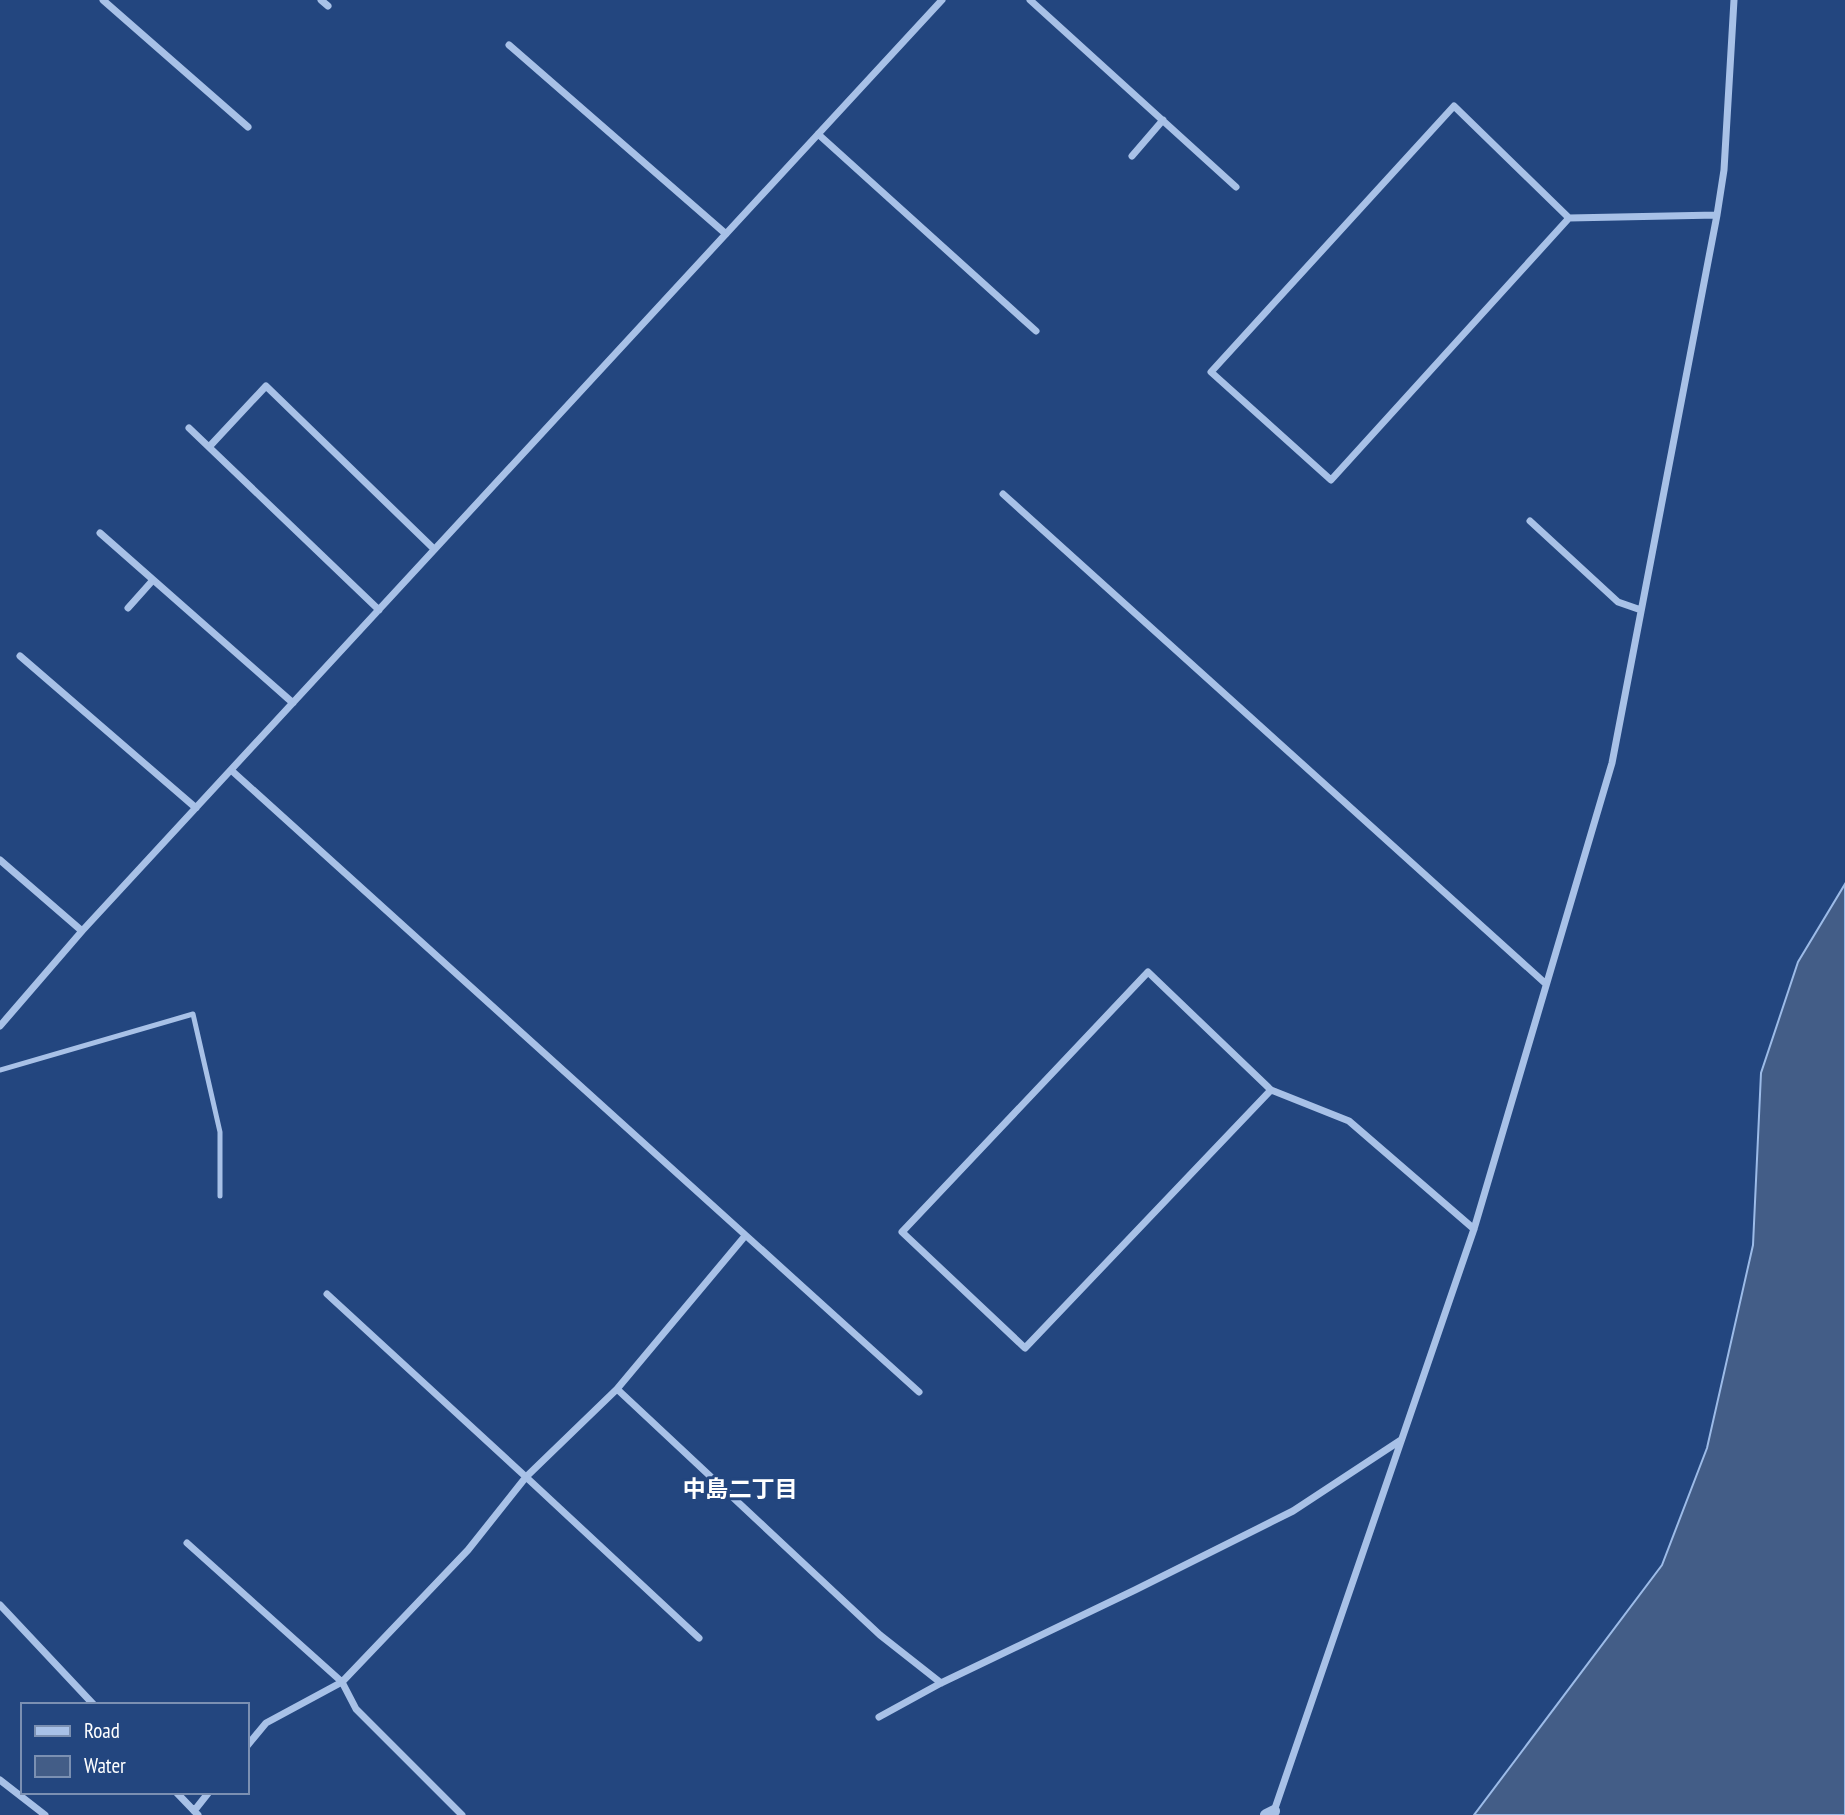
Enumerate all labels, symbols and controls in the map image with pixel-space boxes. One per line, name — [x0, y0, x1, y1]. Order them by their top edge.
district label: 中島二丁目 — [683, 1474, 798, 1503]
legend — [21, 1703, 248, 1794]
text: Road — [84, 1717, 120, 1744]
text: Water — [84, 1752, 126, 1779]

